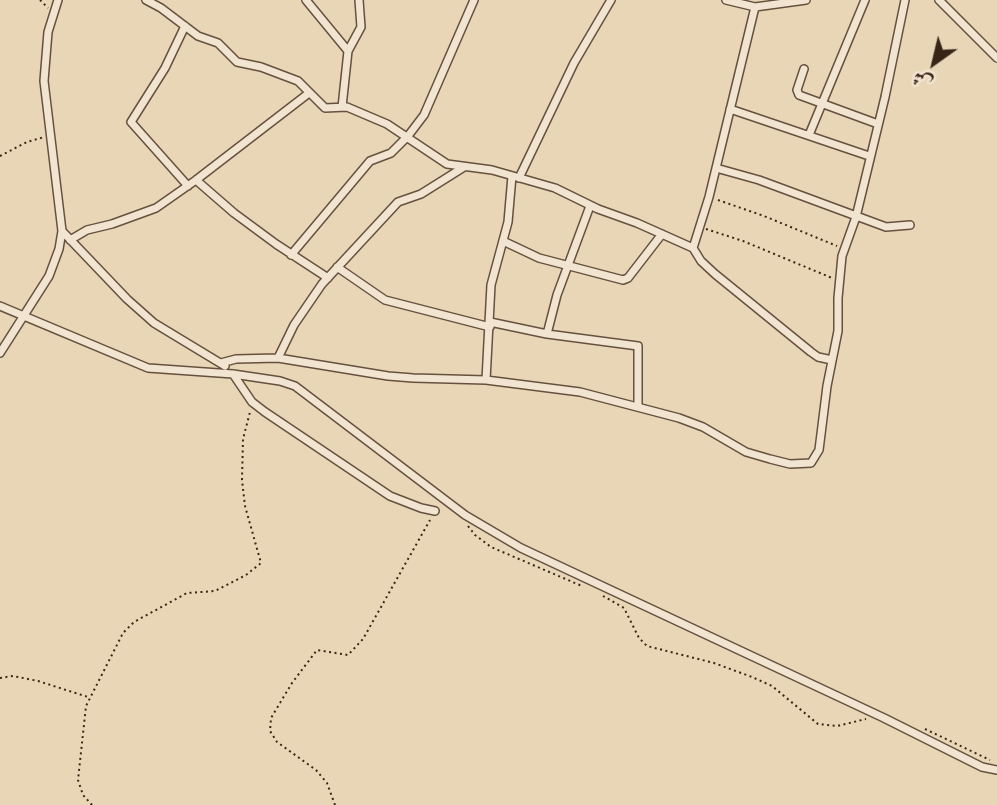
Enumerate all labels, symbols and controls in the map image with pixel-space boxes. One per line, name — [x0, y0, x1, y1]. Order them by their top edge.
north arrow — [899, 28, 969, 98]
text: ش — [908, 66, 936, 96]

